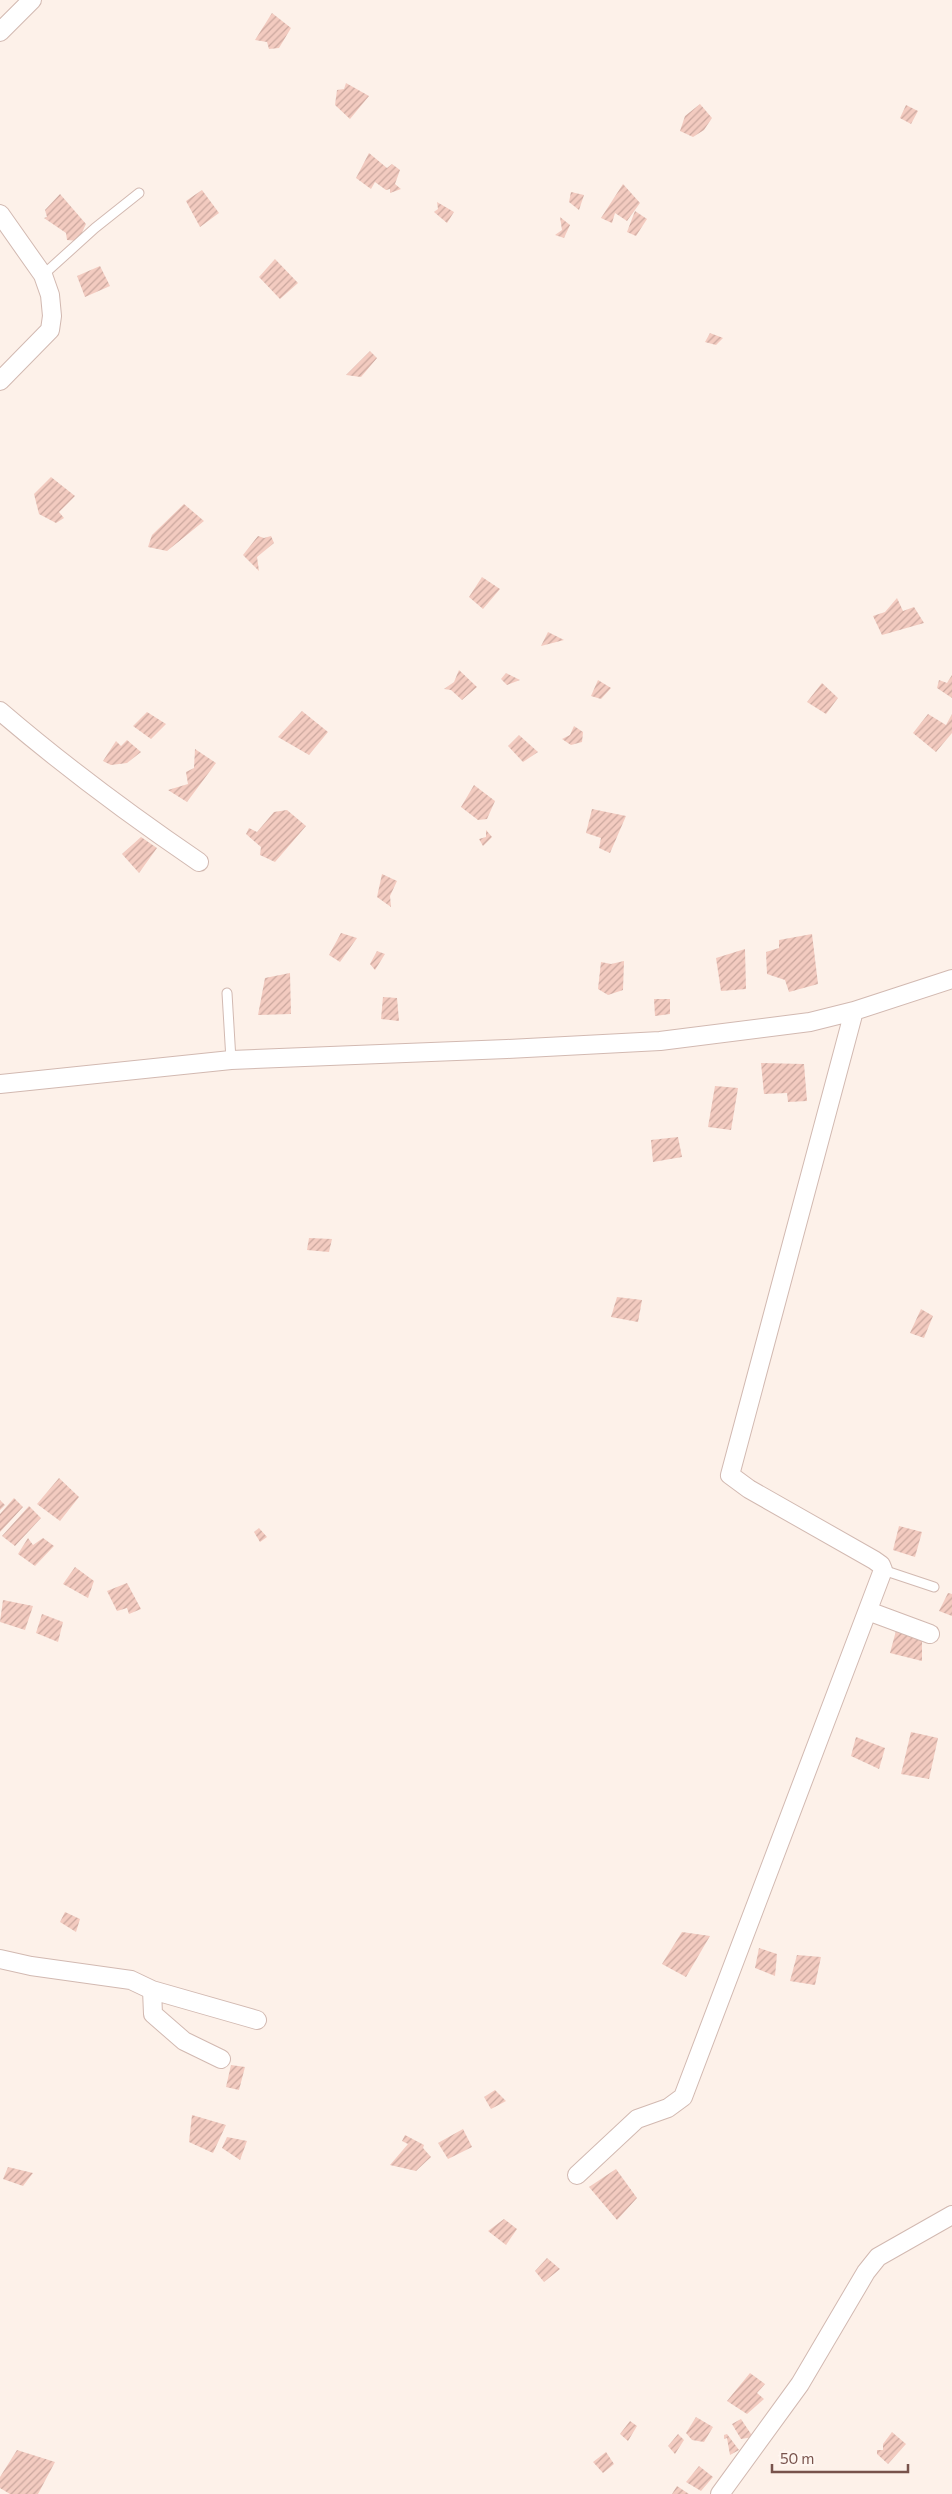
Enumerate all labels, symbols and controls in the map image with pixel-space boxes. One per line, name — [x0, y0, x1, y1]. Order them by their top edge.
scale bar — [772, 2442, 908, 2474]
text: 50 m — [780, 2449, 814, 2467]

